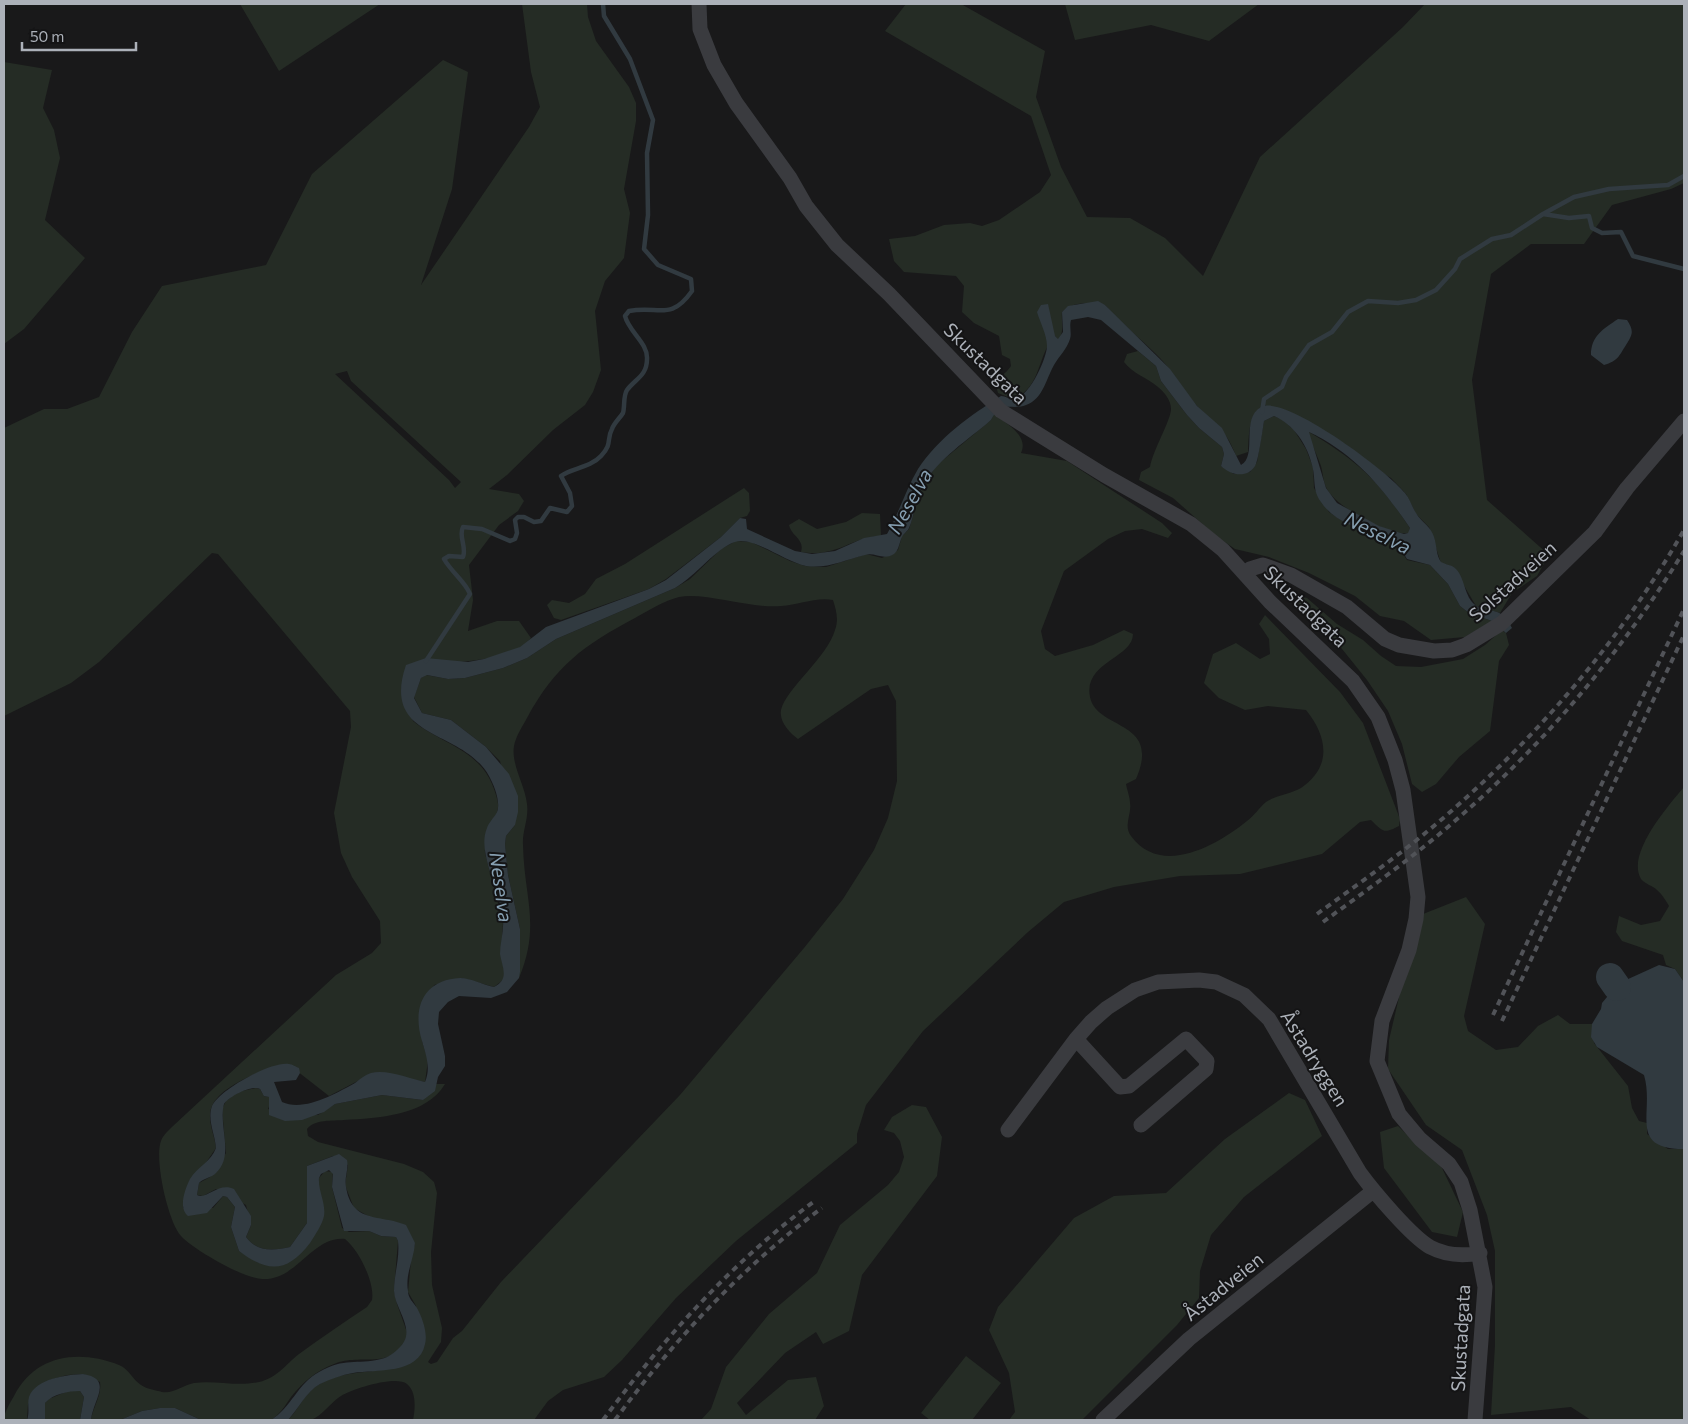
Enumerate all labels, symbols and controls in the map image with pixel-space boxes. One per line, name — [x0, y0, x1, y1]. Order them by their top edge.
scale bar — [22, 20, 136, 52]
text: 50 m — [30, 27, 64, 45]
street label: Skustadgata — [939, 318, 1033, 408]
water label: Neselva — [881, 464, 937, 538]
water label: Neselva — [1341, 506, 1415, 558]
street label: Solstadveien — [1463, 536, 1561, 626]
street label: Skustadgata — [1259, 561, 1353, 651]
water label: Neselva — [485, 850, 519, 924]
street label: Åstadryggen — [1276, 1005, 1354, 1110]
street label: Åstadveien — [1178, 1246, 1267, 1325]
street label: Skustadgata — [1446, 1284, 1474, 1392]

